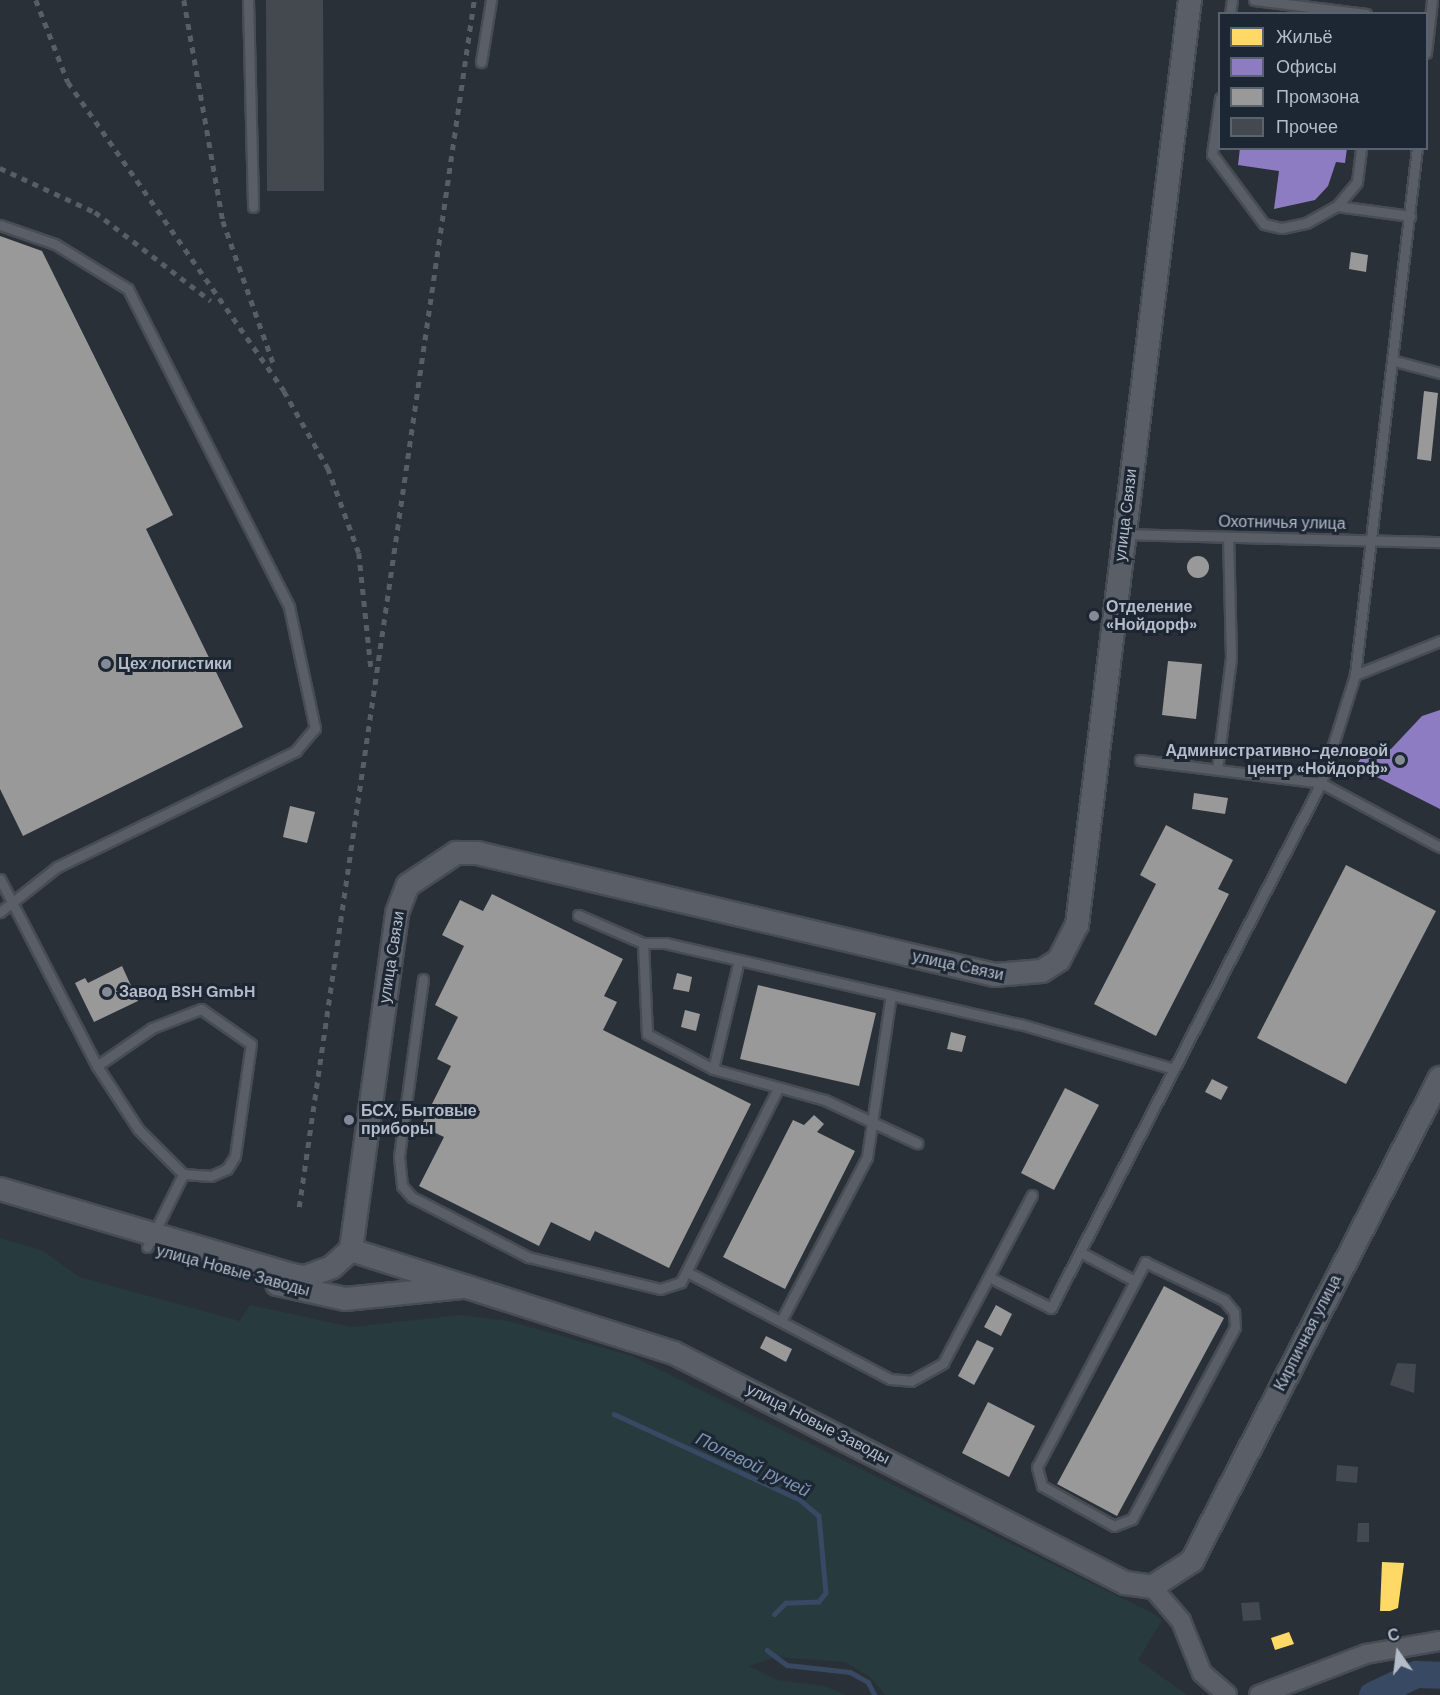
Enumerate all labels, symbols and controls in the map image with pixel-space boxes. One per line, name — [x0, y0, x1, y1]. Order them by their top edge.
legend — [1218, 12, 1428, 150]
text: Жильё — [1276, 25, 1333, 49]
text: Офисы — [1276, 55, 1337, 79]
text: Промзона — [1276, 85, 1359, 109]
text: Прочее — [1276, 115, 1338, 139]
street label: улица Связи — [1111, 468, 1141, 562]
street label: Охотничья улица — [1218, 512, 1346, 534]
place label: Отделение «Нойдорф» — [1106, 597, 1197, 635]
marker: Отделение «Нойдорф» — [1087, 609, 1101, 623]
place label: Цех логистики — [118, 654, 232, 674]
marker: Цех логистики — [99, 657, 113, 671]
place label: Административно-деловой центр «Нойдорф» — [1166, 741, 1388, 779]
marker: Административно-деловой центр «Нойдорф» — [1393, 753, 1407, 767]
street label: улица Связи — [375, 910, 409, 1004]
street label: улица Связи — [910, 947, 1006, 985]
place label: Завод BSH GmbH — [119, 982, 255, 1002]
marker: Завод BSH GmbH — [100, 985, 114, 999]
place label: БСХ, Бытовые приборы — [361, 1101, 477, 1139]
marker: БСХ, Бытовые приборы — [342, 1113, 356, 1127]
street label: улица Новые Заводы — [154, 1241, 312, 1301]
street label: Кирпичная улица — [1270, 1272, 1346, 1394]
street label: улица Новые Заводы — [743, 1380, 893, 1468]
water label: Полевой ручей — [692, 1428, 814, 1502]
north arrow — [1368, 1623, 1428, 1683]
text: С — [1385, 1623, 1402, 1647]

